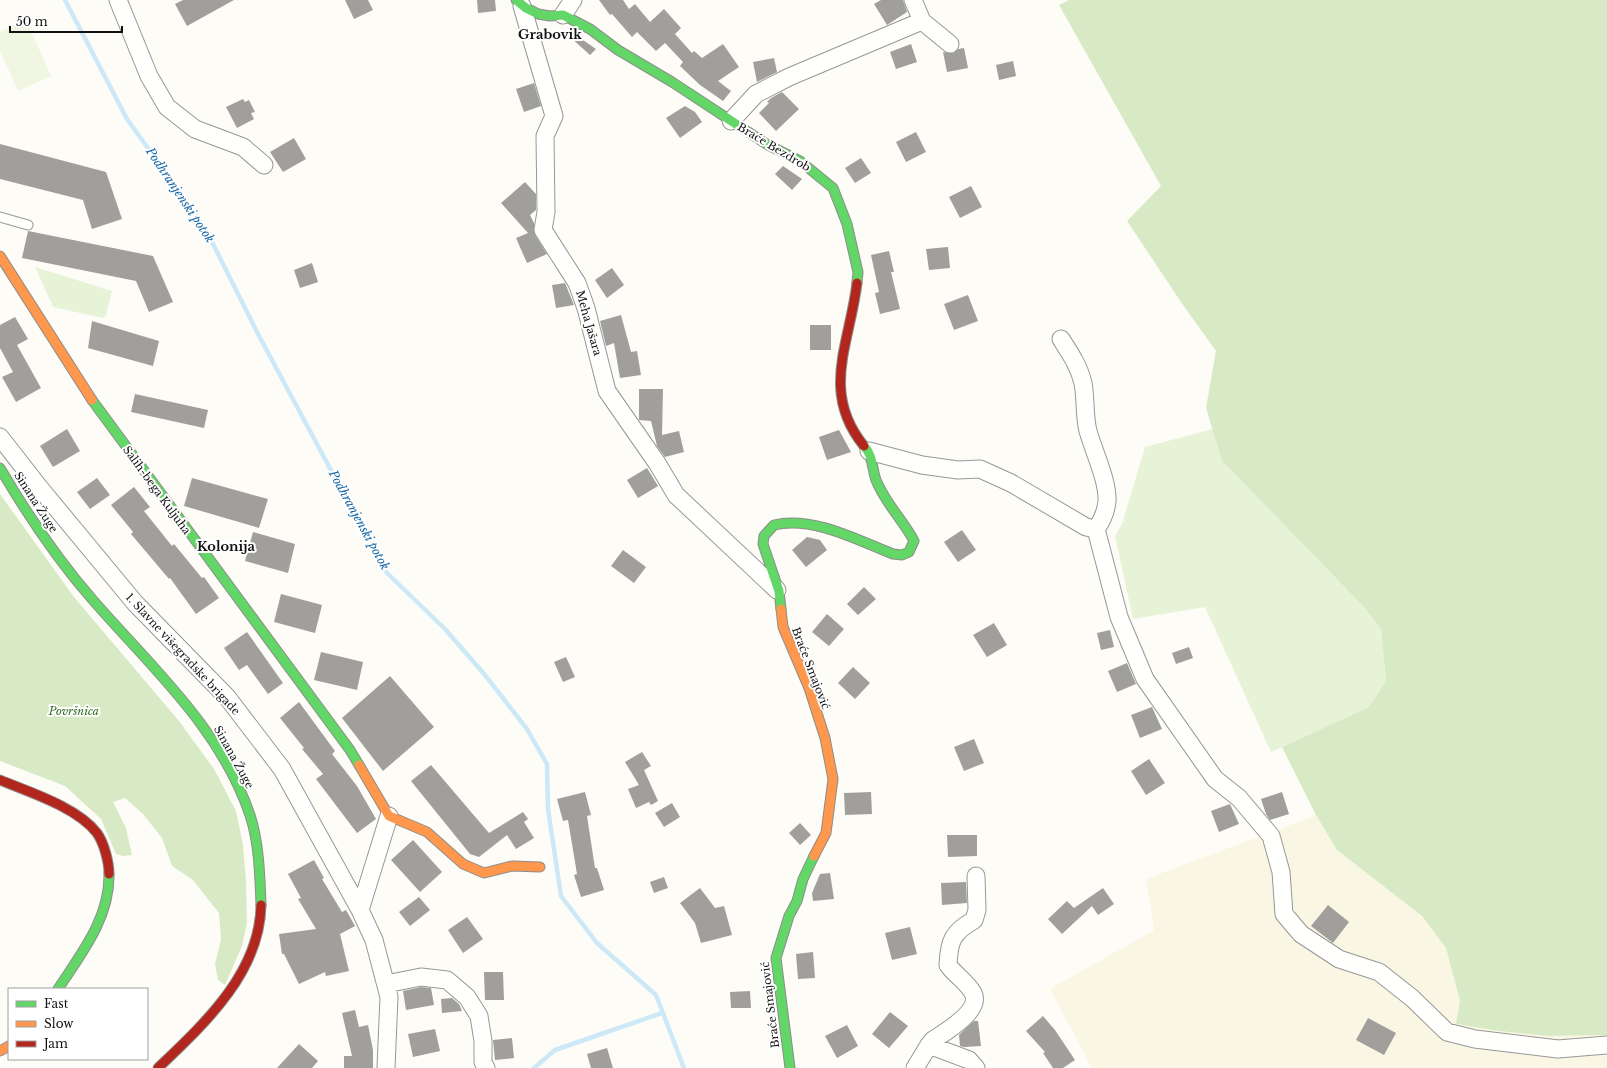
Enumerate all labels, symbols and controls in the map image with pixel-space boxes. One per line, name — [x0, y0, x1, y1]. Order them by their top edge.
scale bar — [10, 8, 122, 34]
text: 50 m — [16, 14, 48, 29]
district label: Grabovik — [518, 26, 582, 43]
street label: Braće Bezdrob — [735, 120, 813, 174]
water label: Podhranjenski potok — [142, 143, 218, 245]
street label: Meha Jašara — [573, 289, 605, 358]
street label: Salih-bega Kuljuha — [120, 443, 194, 538]
water label: Podhranjenski potok — [325, 466, 393, 572]
street label: Sinana Žuge — [11, 469, 61, 535]
district label: Kolonija — [197, 538, 256, 555]
street label: 1. Slavne višegradske brigade — [123, 590, 243, 718]
street label: Braće Smajović — [789, 625, 833, 711]
park label: Površnica — [48, 704, 99, 718]
street label: Sinana Žuge — [211, 723, 257, 791]
street label: Braće Smajović — [758, 961, 782, 1049]
legend — [8, 988, 148, 1060]
text: Fast — [44, 996, 69, 1011]
text: Slow — [44, 1016, 74, 1031]
text: Jam — [42, 1036, 68, 1051]

